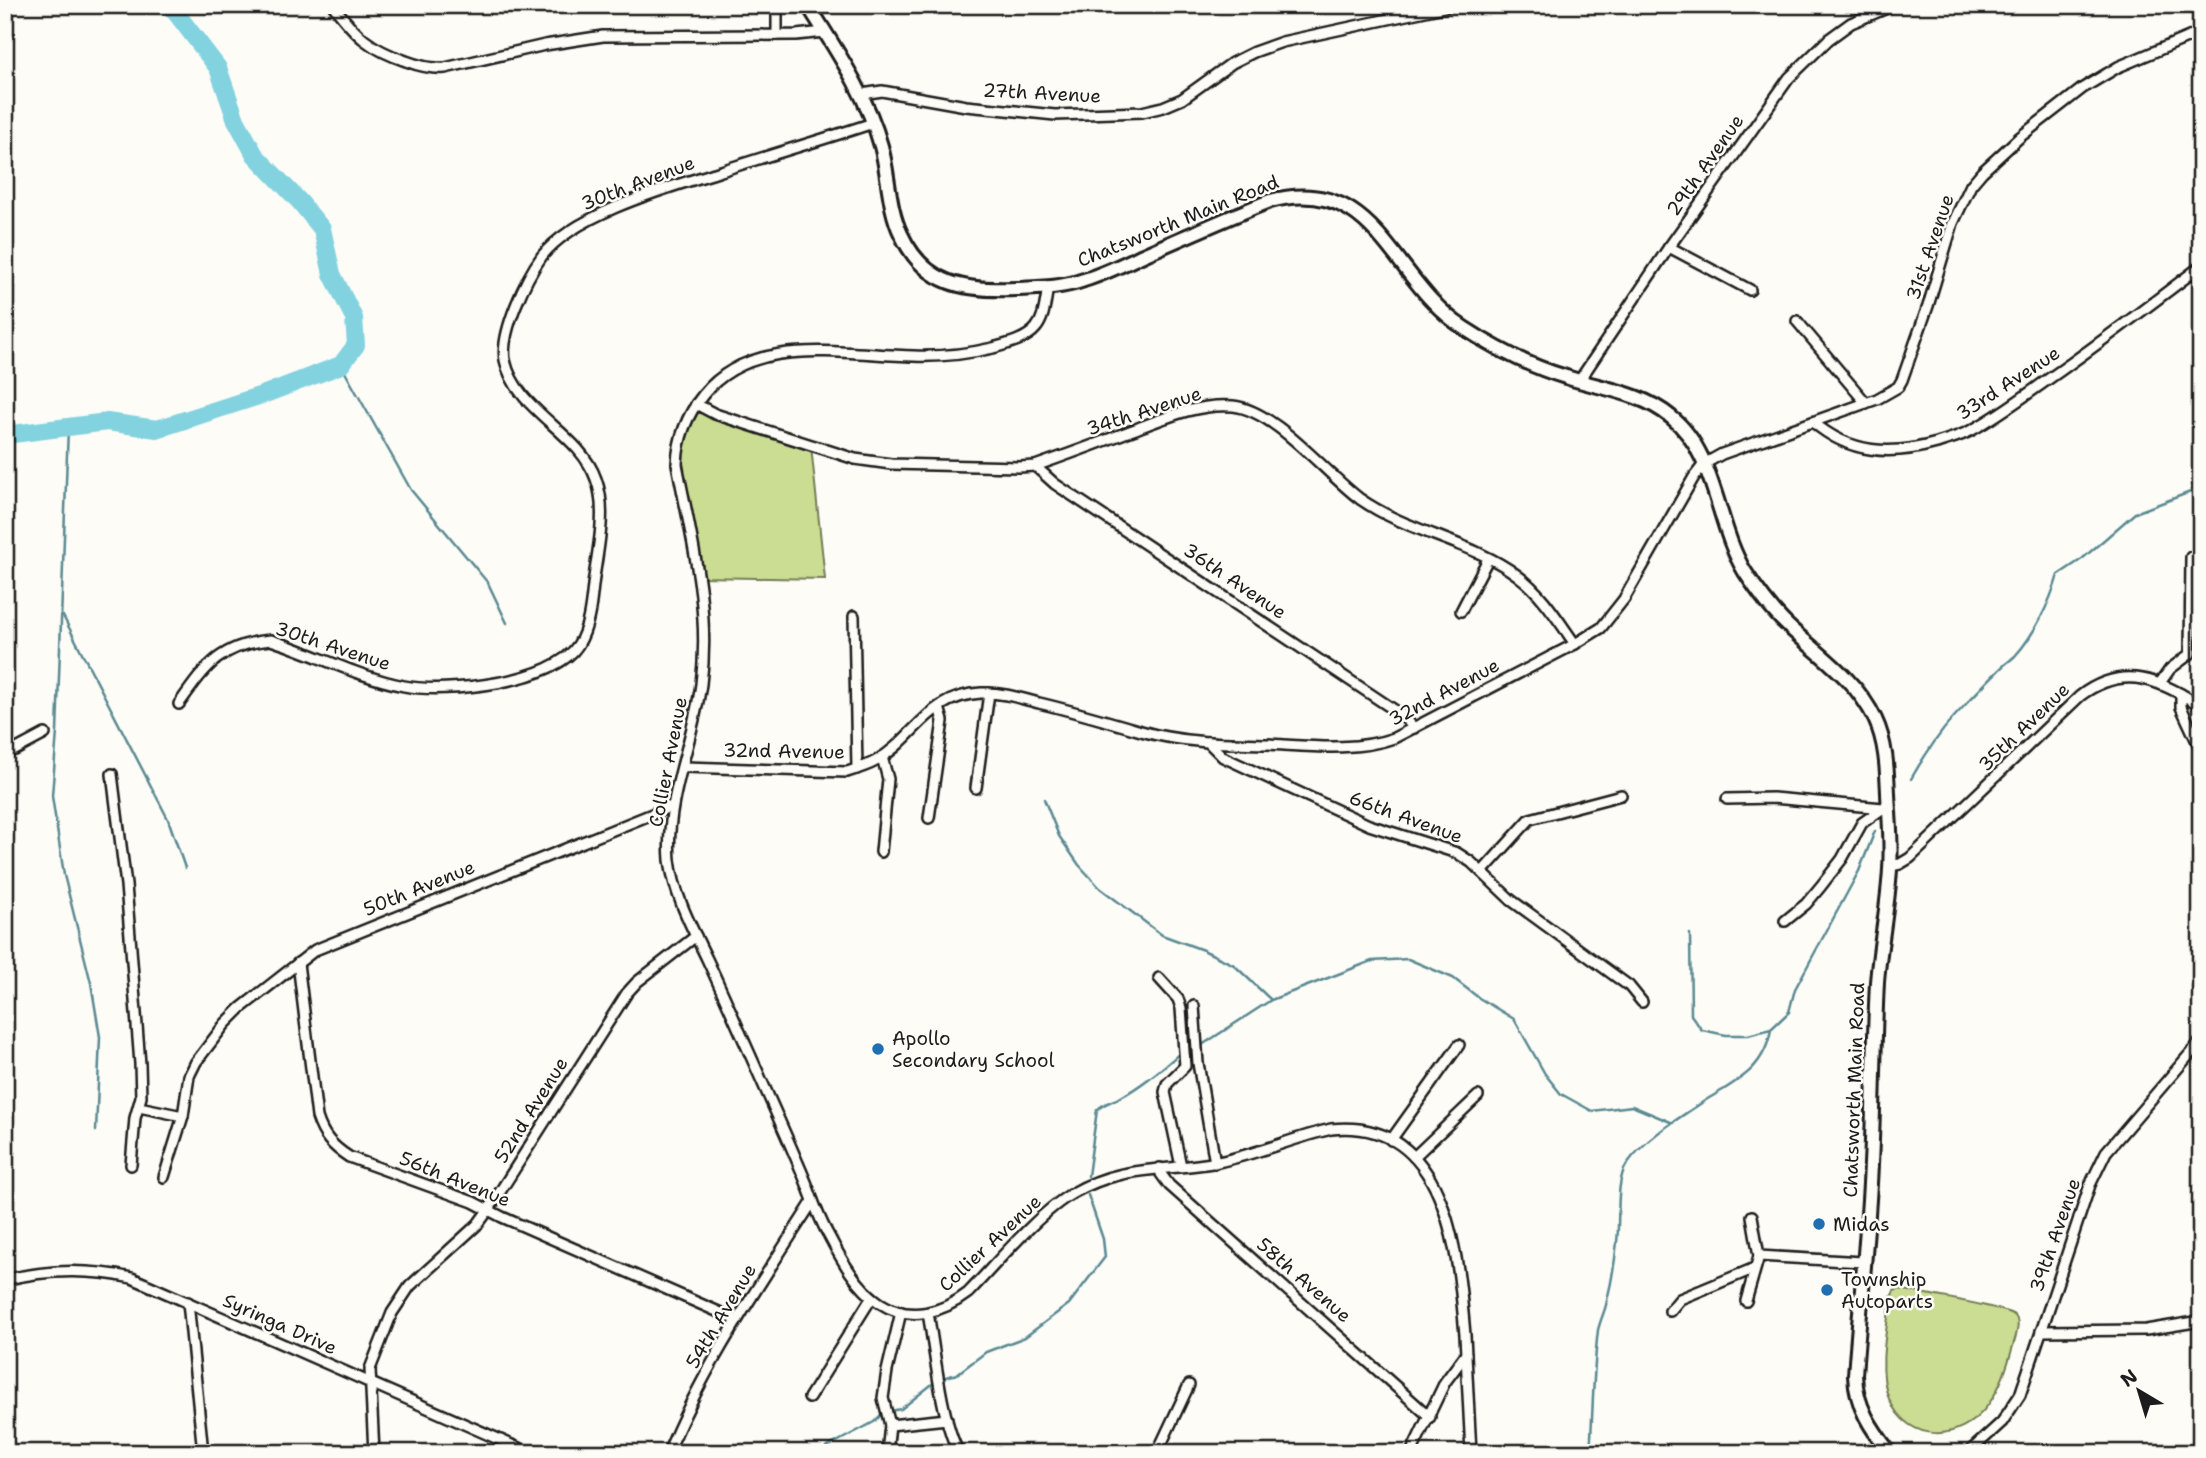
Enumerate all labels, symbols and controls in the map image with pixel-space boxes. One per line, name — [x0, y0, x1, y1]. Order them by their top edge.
street label: 27th Avenue — [982, 77, 1102, 109]
street label: 29th Avenue — [1661, 109, 1749, 221]
street label: 30th Avenue — [578, 150, 698, 216]
street label: Chatsworth Main Road — [1074, 169, 1282, 273]
street label: 31st Avenue — [1900, 191, 1960, 303]
street label: 33rd Avenue — [1951, 340, 2065, 426]
street label: 34th Avenue — [1083, 381, 1205, 441]
street label: 36th Avenue — [1179, 537, 1291, 625]
street label: 30th Avenue — [272, 616, 394, 676]
street label: 32nd Avenue — [1384, 652, 1504, 732]
street label: 35th Avenue — [1973, 677, 2075, 777]
street label: Collier Avenue — [643, 695, 693, 829]
street label: 32nd Avenue — [723, 737, 845, 765]
street label: 66th Avenue — [1346, 785, 1466, 849]
street label: 50th Avenue — [360, 854, 478, 922]
street label: Chatsworth Main Road — [1838, 982, 1870, 1198]
place label: Apollo Secondary School — [892, 1026, 1055, 1073]
marker: Apollo Secondary School — [870, 1041, 886, 1057]
street label: 52nd Avenue — [489, 1052, 573, 1168]
street label: 56th Avenue — [396, 1145, 514, 1213]
street label: 39th Avenue — [2024, 1175, 2086, 1295]
street label: Collier Avenue — [933, 1189, 1047, 1297]
place label: Midas — [1833, 1212, 1890, 1237]
marker: Midas — [1811, 1216, 1827, 1232]
street label: 58th Avenue — [1251, 1232, 1357, 1328]
street label: 54th Avenue — [680, 1259, 762, 1373]
place label: Township Autoparts — [1841, 1267, 1933, 1314]
marker: Township Autoparts — [1819, 1282, 1835, 1298]
street label: Syringa Drive — [219, 1288, 341, 1360]
north arrow — [2104, 1356, 2174, 1426]
text: N — [2115, 1364, 2142, 1392]

